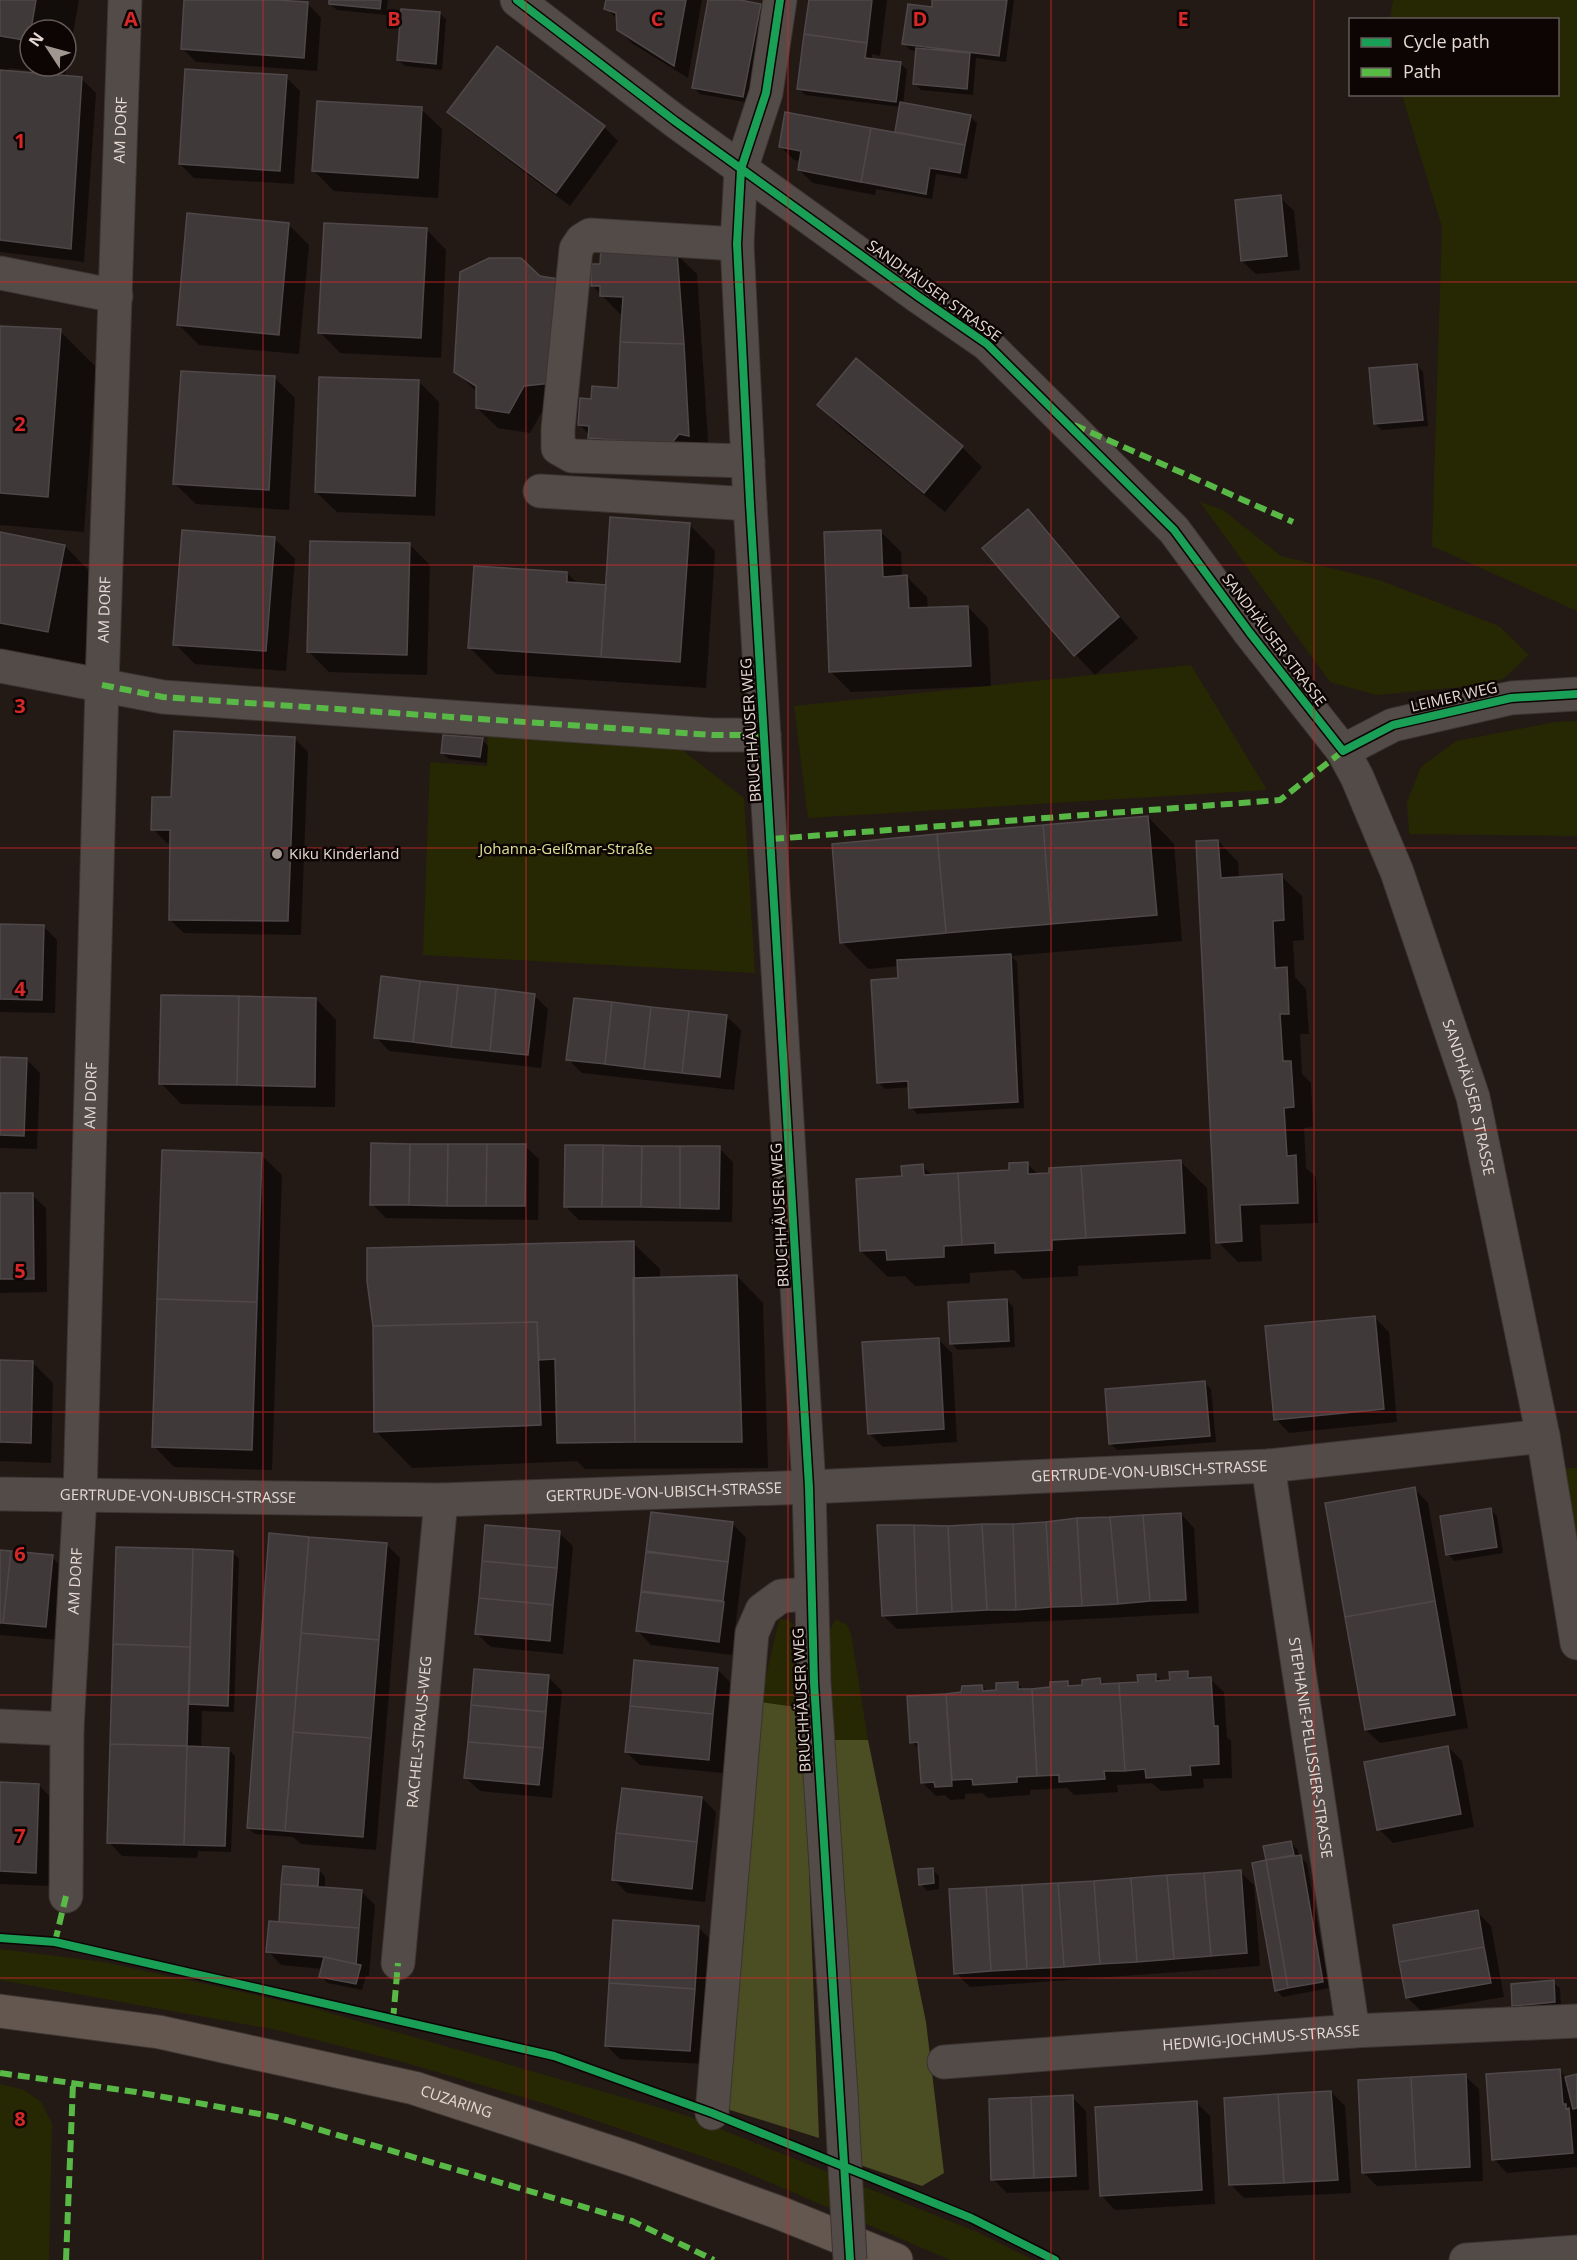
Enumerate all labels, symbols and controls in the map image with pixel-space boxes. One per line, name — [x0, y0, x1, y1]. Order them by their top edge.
text: A — [124, 5, 138, 32]
text: B — [387, 5, 401, 32]
text: C — [651, 5, 664, 32]
text: D — [913, 5, 927, 32]
text: E — [1177, 5, 1189, 32]
north arrow — [18, 18, 78, 78]
legend — [1349, 18, 1559, 96]
text: N — [23, 27, 49, 51]
text: Cycle path — [1403, 29, 1490, 53]
text: Path — [1403, 59, 1441, 83]
street label: AM DORF — [109, 96, 131, 164]
text: 1 — [14, 127, 26, 154]
street label: SANDHÄUSER STRASSE — [864, 235, 1006, 346]
text: 2 — [14, 410, 26, 437]
street label: SANDHÄUSER STRASSE — [1218, 569, 1331, 710]
street label: AM DORF — [92, 576, 115, 643]
street label: BRUCHHÄUSER WEG — [735, 657, 765, 803]
street label: LEIMER WEG — [1408, 676, 1499, 716]
text: 3 — [14, 692, 26, 719]
park label: Johanna-Geißmar-Straße — [477, 838, 653, 858]
place label: Kiku Kinderland — [289, 843, 399, 863]
marker: Kiku Kinderland — [270, 847, 284, 861]
text: 4 — [14, 975, 26, 1002]
street label: SANDHÄUSER STRASSE — [1438, 1017, 1500, 1177]
street label: AM DORF — [79, 1062, 101, 1129]
street label: BRUCHHÄUSER WEG — [765, 1142, 793, 1288]
text: 5 — [14, 1257, 26, 1284]
street label: GERTRUDE-VON-UBISCH-STRASSE — [1031, 1455, 1268, 1486]
street label: GERTRUDE-VON-UBISCH-STRASSE — [545, 1477, 782, 1505]
street label: GERTRUDE-VON-UBISCH-STRASSE — [60, 1484, 296, 1507]
text: 6 — [14, 1540, 26, 1567]
street label: AM DORF — [62, 1547, 86, 1615]
street label: BRUCHHÄUSER WEG — [787, 1627, 815, 1773]
street label: STEPHANIE-PELLISSIER-STRASSE — [1285, 1636, 1338, 1860]
street label: RACHEL-STRAUS-WEG — [401, 1655, 435, 1809]
text: 7 — [14, 1822, 26, 1849]
street label: HEDWIG-JOCHMUS-STRASSE — [1162, 2020, 1360, 2054]
street label: CUZARING — [418, 2080, 495, 2122]
text: 8 — [14, 2105, 26, 2132]

